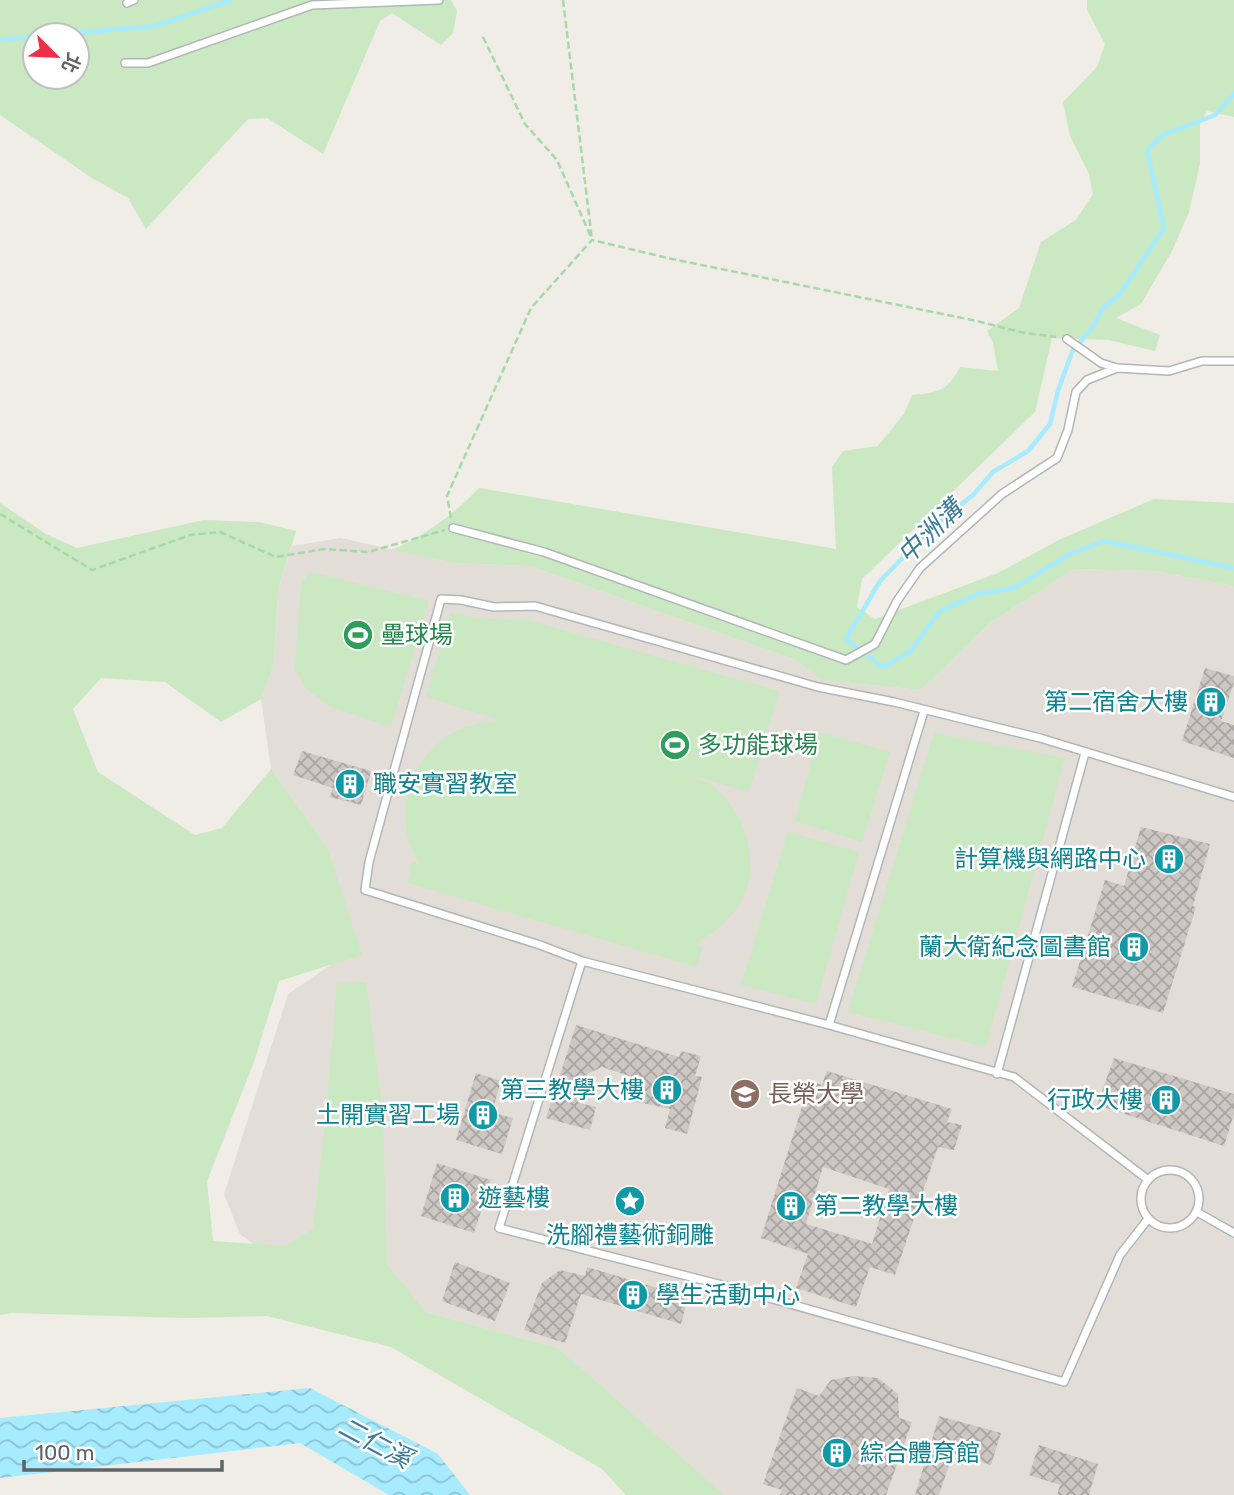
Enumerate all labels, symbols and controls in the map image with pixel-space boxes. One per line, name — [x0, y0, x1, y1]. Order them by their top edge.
north arrow — [21, 21, 91, 91]
text: 北 — [57, 49, 85, 76]
water label: 中洲溝 — [891, 491, 972, 570]
sports icon: 壘球場 — [341, 618, 375, 652]
place label: 壘球場 — [381, 621, 453, 649]
building icon: 第二宿舍大樓 — [1194, 685, 1228, 719]
place label: 第二宿舍大樓 — [1044, 688, 1188, 716]
sports icon: 多功能球場 — [658, 728, 692, 762]
place label: 多功能球場 — [698, 731, 818, 759]
building icon: 職安實習教室 — [333, 767, 367, 801]
place label: 職安實習教室 — [373, 770, 517, 798]
building icon: 計算機與網路中心 — [1152, 842, 1186, 876]
place label: 計算機與網路中心 — [954, 845, 1146, 873]
building icon: 蘭大衛紀念圖書館 — [1117, 930, 1151, 964]
place label: 蘭大衛紀念圖書館 — [919, 933, 1111, 961]
building icon: 第三教學大樓 — [650, 1073, 684, 1107]
place label: 第三教學大樓 — [500, 1076, 644, 1104]
school or university icon: 長榮大學 — [728, 1077, 762, 1111]
place label: 長榮大學 — [768, 1080, 864, 1108]
building icon: 行政大樓 — [1149, 1083, 1183, 1117]
place label: 行政大樓 — [1047, 1086, 1143, 1114]
building icon: 土開實習工場 — [466, 1098, 500, 1132]
place label: 土開實習工場 — [316, 1101, 460, 1129]
building icon: 遊藝樓 — [438, 1181, 472, 1215]
place label: 遊藝樓 — [478, 1184, 550, 1212]
place icon: 洗腳禮藝術銅雕 — [613, 1184, 647, 1218]
building icon: 第二教學大樓 — [774, 1189, 808, 1223]
place label: 第二教學大樓 — [814, 1192, 958, 1220]
place label: 洗腳禮藝術銅雕 — [546, 1221, 714, 1249]
building icon: 學生活動中心 — [616, 1278, 650, 1312]
place label: 學生活動中心 — [656, 1281, 800, 1309]
water label: 二仁溪 — [333, 1411, 420, 1477]
scale bar — [24, 1428, 222, 1472]
building icon: 綜合體育館 — [820, 1436, 854, 1470]
place label: 綜合體育館 — [860, 1439, 980, 1467]
text: 100 m — [35, 1440, 94, 1465]

